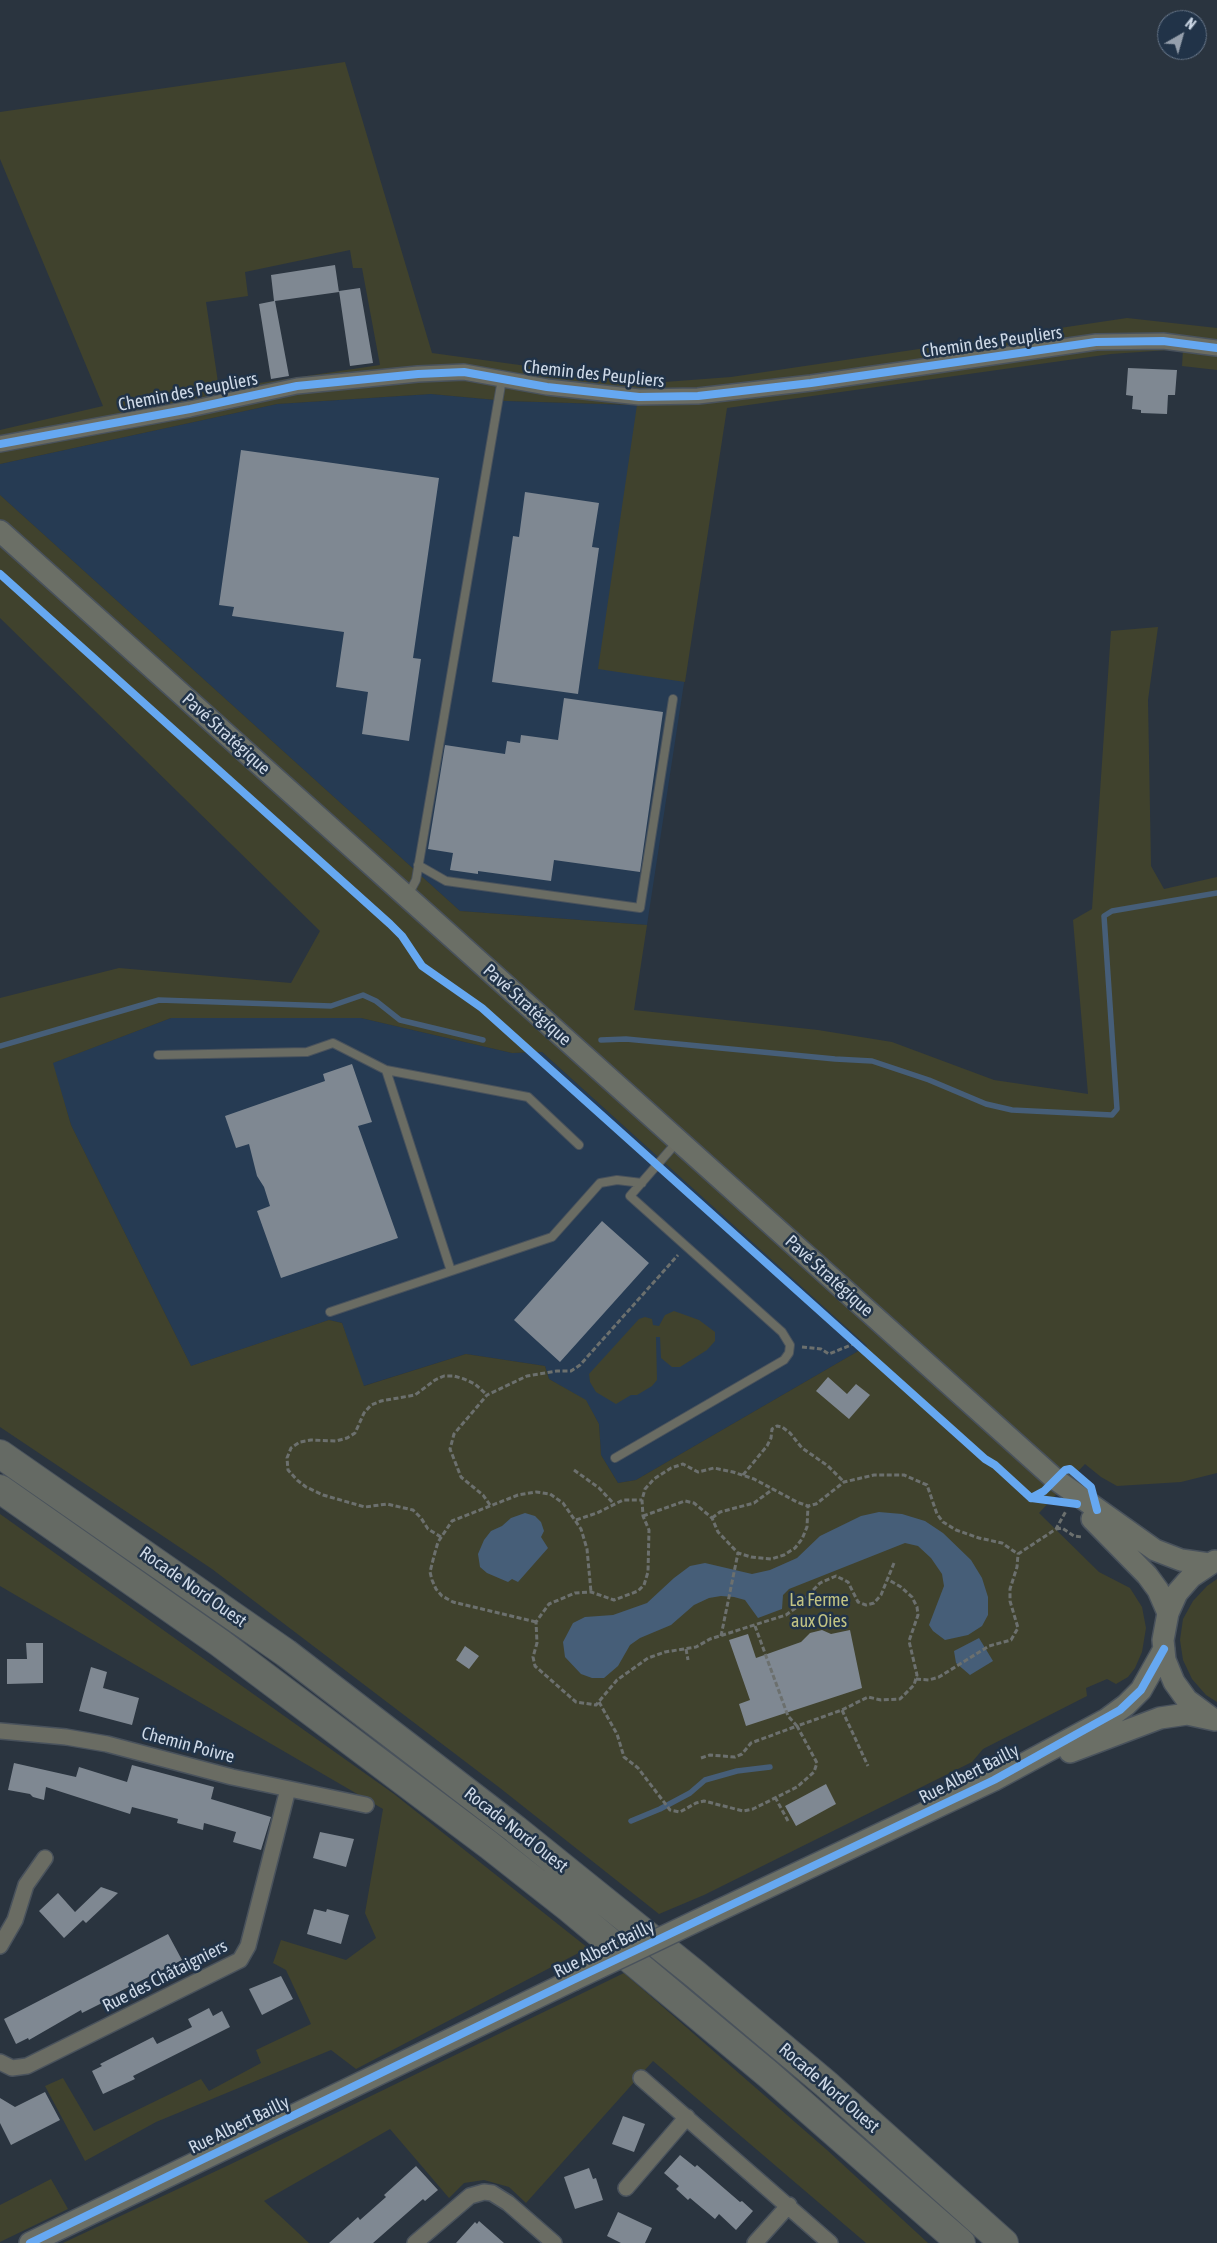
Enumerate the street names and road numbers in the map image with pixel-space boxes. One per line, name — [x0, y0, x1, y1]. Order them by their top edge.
street label: Chemin des Peupliers — [920, 321, 1064, 363]
street label: Chemin des Peupliers — [522, 356, 666, 392]
street label: Chemin des Peupliers — [116, 368, 260, 416]
street label: Pavé Stratégique — [177, 689, 275, 779]
street label: Pavé Stratégique — [478, 960, 576, 1050]
street label: Pavé Stratégique — [780, 1231, 878, 1321]
street label: Rocade Nord Ouest — [135, 1542, 251, 1632]
street label: Chemin Poivre — [139, 1722, 237, 1768]
street label: Rue Albert Bailly — [915, 1740, 1023, 1808]
street label: Rocade Nord Ouest — [460, 1783, 572, 1877]
street label: Rue Albert Bailly — [550, 1915, 658, 1983]
street label: Rue des Châtaigniers — [99, 1935, 231, 2017]
street label: Rocade Nord Ouest — [774, 2039, 884, 2137]
street label: Rue Albert Bailly — [185, 2091, 293, 2159]

